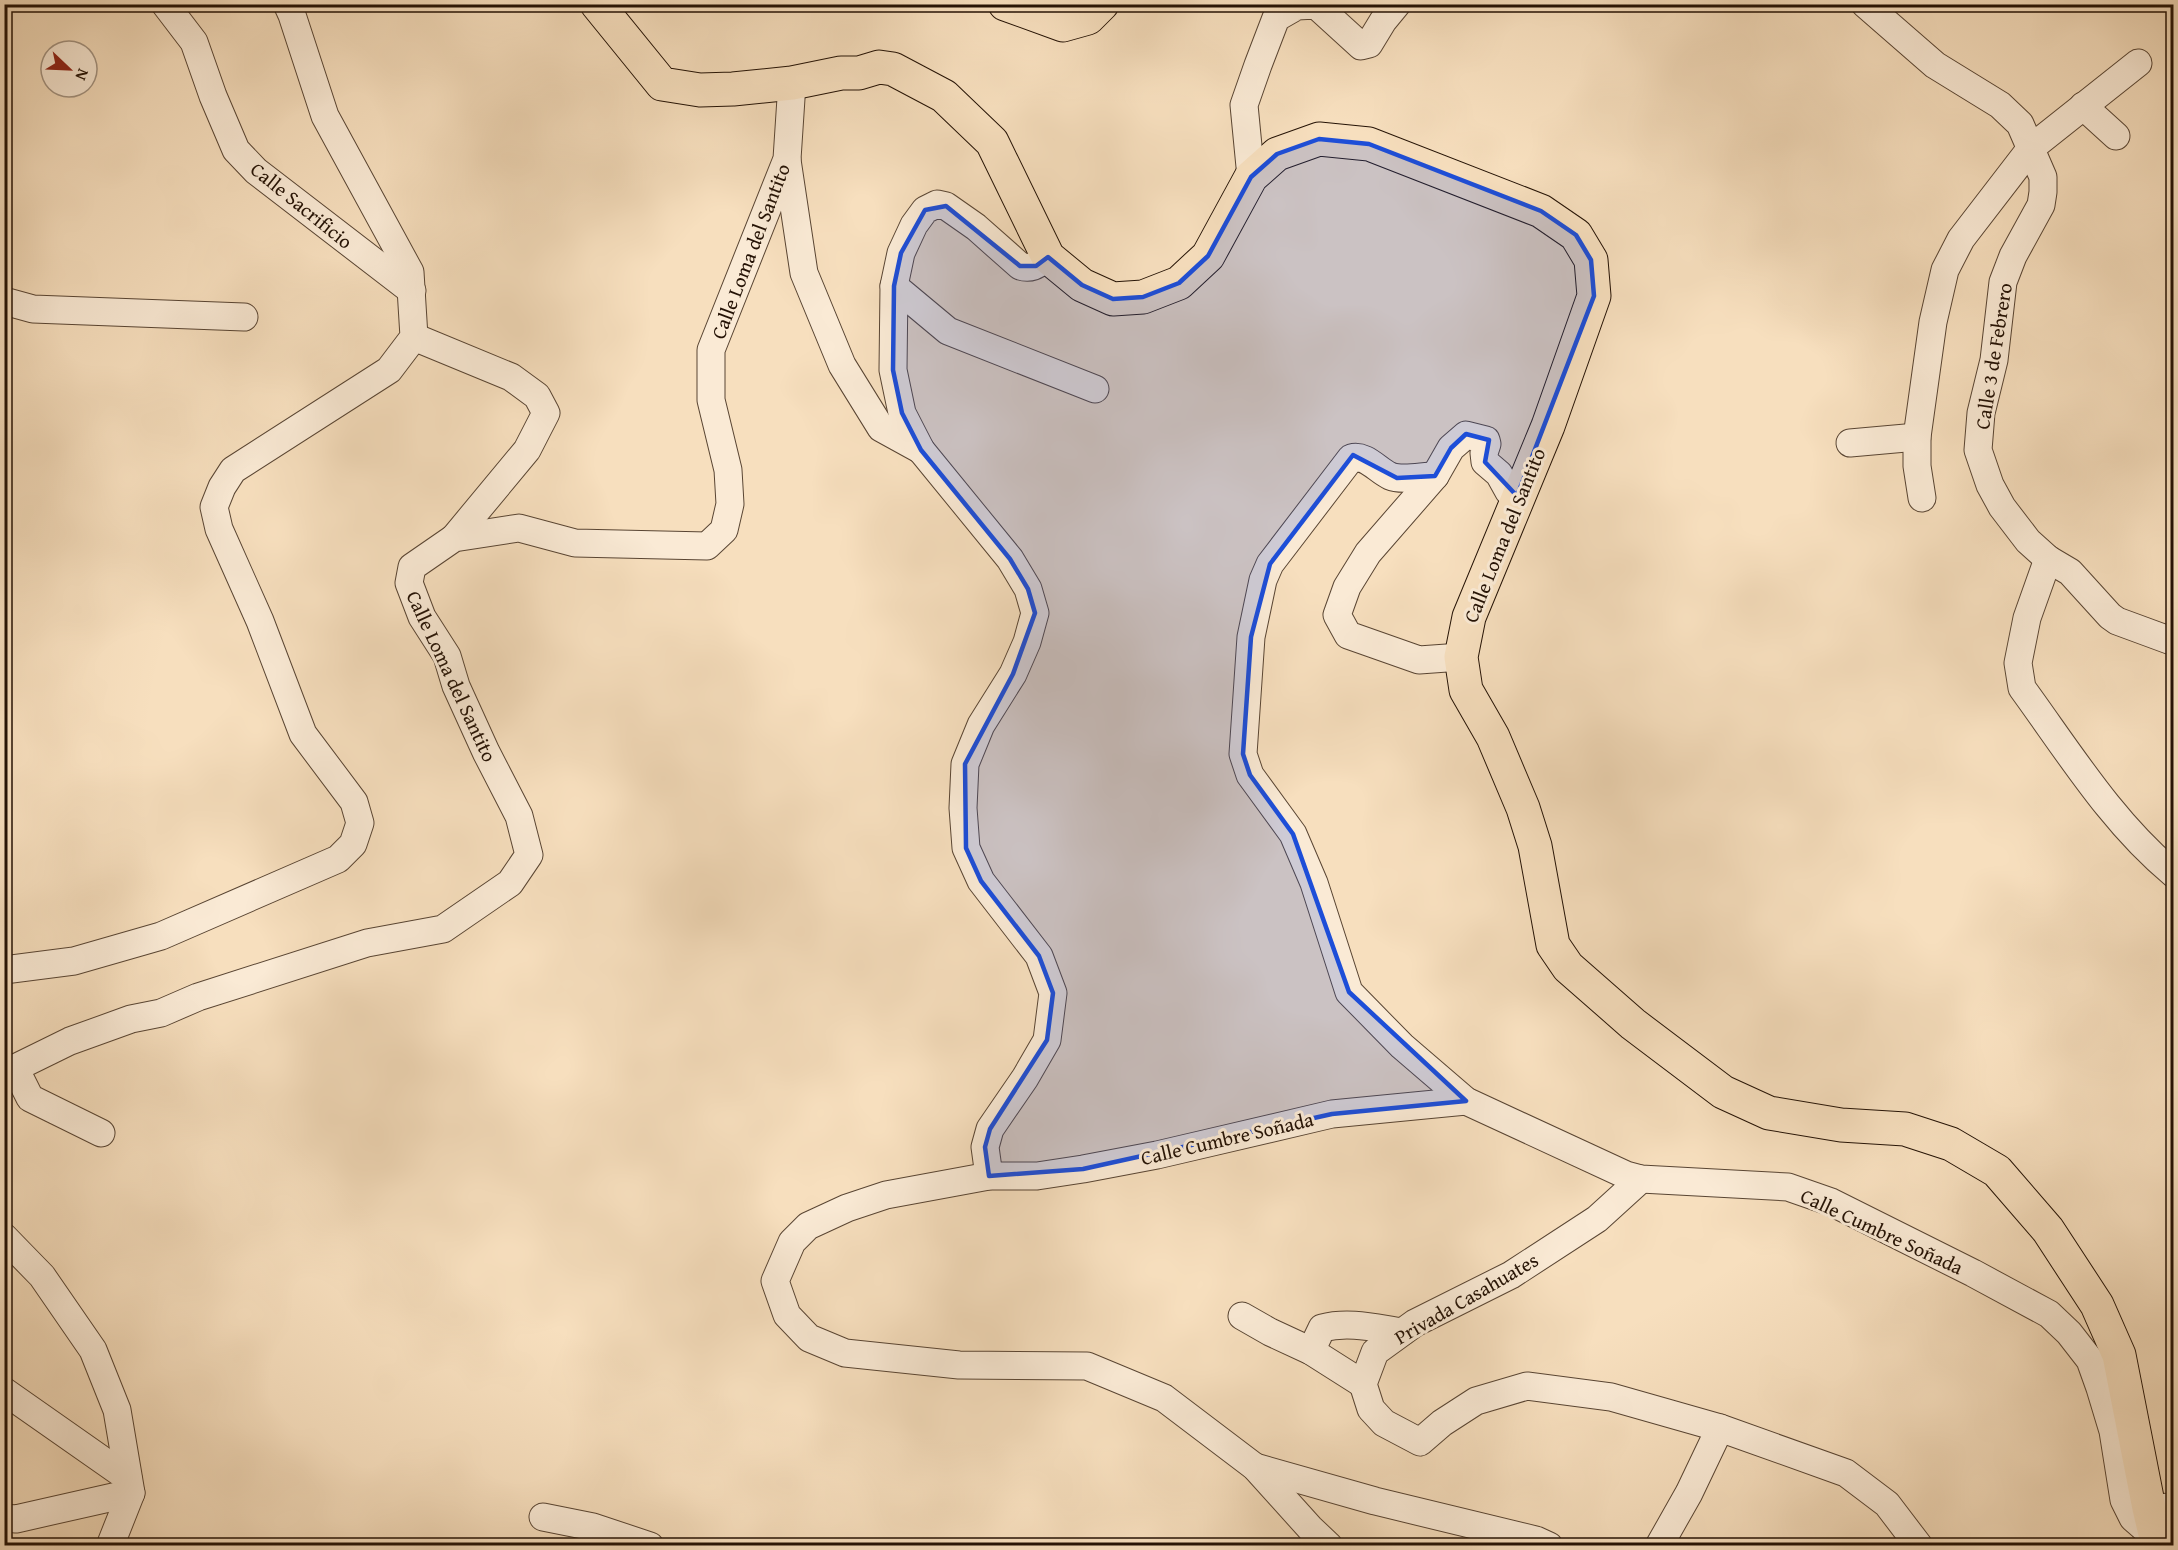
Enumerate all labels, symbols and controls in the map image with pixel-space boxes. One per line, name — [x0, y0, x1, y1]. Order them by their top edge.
north arrow — [39, 39, 99, 99]
text: N — [70, 65, 96, 85]
street label: Calle Sacrificio — [245, 155, 359, 255]
street label: Calle Loma del Santito — [703, 159, 797, 343]
street label: Calle 3 de Febrero — [1967, 281, 2019, 431]
street label: Calle Loma del Santito — [1456, 443, 1552, 627]
street label: Calle Loma del Santito — [400, 586, 504, 766]
street label: Calle Cumbre Soñada — [1138, 1104, 1317, 1172]
street label: Calle Cumbre Soñada — [1796, 1181, 1968, 1282]
street label: Privada Casahuates — [1389, 1245, 1543, 1351]

